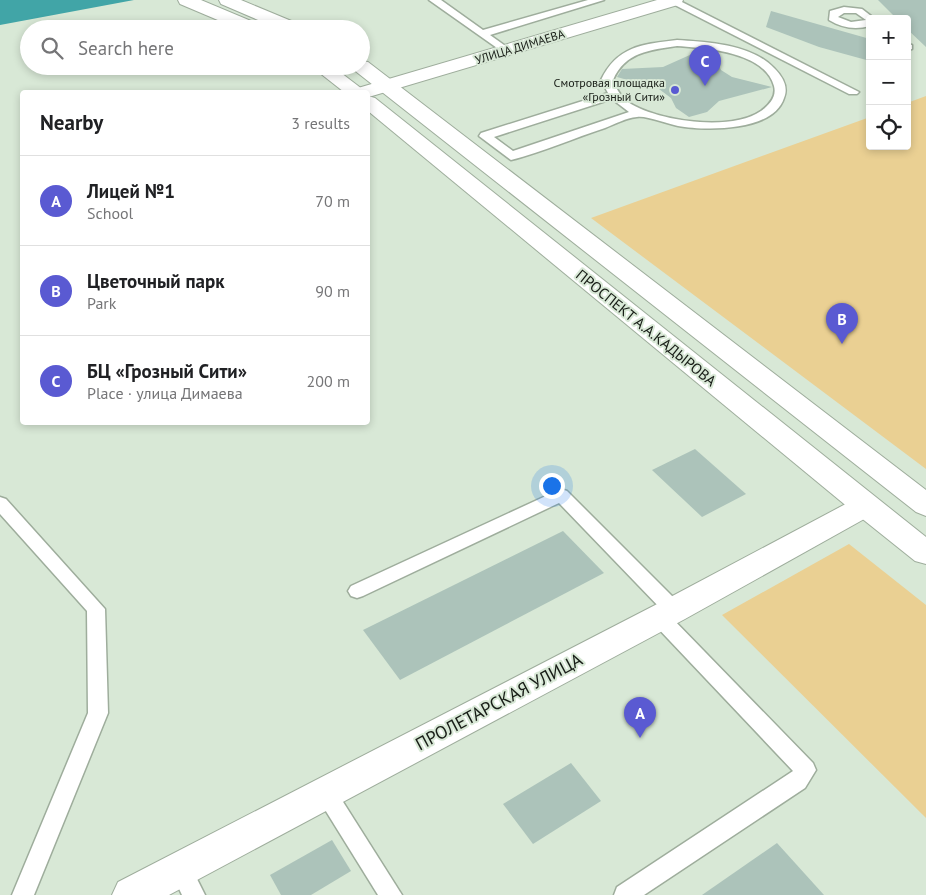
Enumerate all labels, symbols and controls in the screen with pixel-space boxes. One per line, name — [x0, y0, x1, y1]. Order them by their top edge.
map controls — [866, 15, 911, 150]
button: + — [866, 15, 911, 60]
search box — [20, 20, 370, 75]
street label: УЛИЦА ДИМАЕВА — [473, 26, 566, 67]
icon: search — [38, 34, 66, 62]
text: Search here — [78, 36, 174, 60]
pin: C — [689, 45, 721, 86]
button: − — [866, 60, 911, 105]
place label: Смотровая площадка «Грозный Сити» — [554, 75, 665, 104]
marker: Смотровая площадка «Грозный Сити» — [669, 84, 681, 96]
button: locate — [866, 105, 911, 150]
text: Nearby — [40, 109, 103, 136]
text: 3 results — [291, 113, 350, 133]
text: Лицей №1 — [87, 179, 175, 203]
text: A — [51, 191, 61, 211]
text: 70 m — [315, 191, 350, 211]
text: School — [87, 203, 133, 223]
street label: ПРОСПЕКТ А.А.КАДЫРОВА — [572, 265, 721, 390]
text: Цветочный парк — [87, 269, 225, 293]
text: B — [51, 281, 61, 301]
text: 90 m — [315, 281, 350, 301]
text: Park — [87, 293, 116, 313]
pin: B — [826, 303, 858, 344]
text: БЦ «Грозный Сити» — [87, 359, 247, 383]
text: C — [52, 371, 60, 391]
text: 200 m — [307, 371, 350, 391]
text: Place · улица Димаева — [87, 383, 243, 403]
your location — [539, 473, 565, 499]
street label: ПРОЛЕТАРСКАЯ УЛИЦА — [411, 648, 587, 755]
pin: A — [624, 697, 656, 738]

